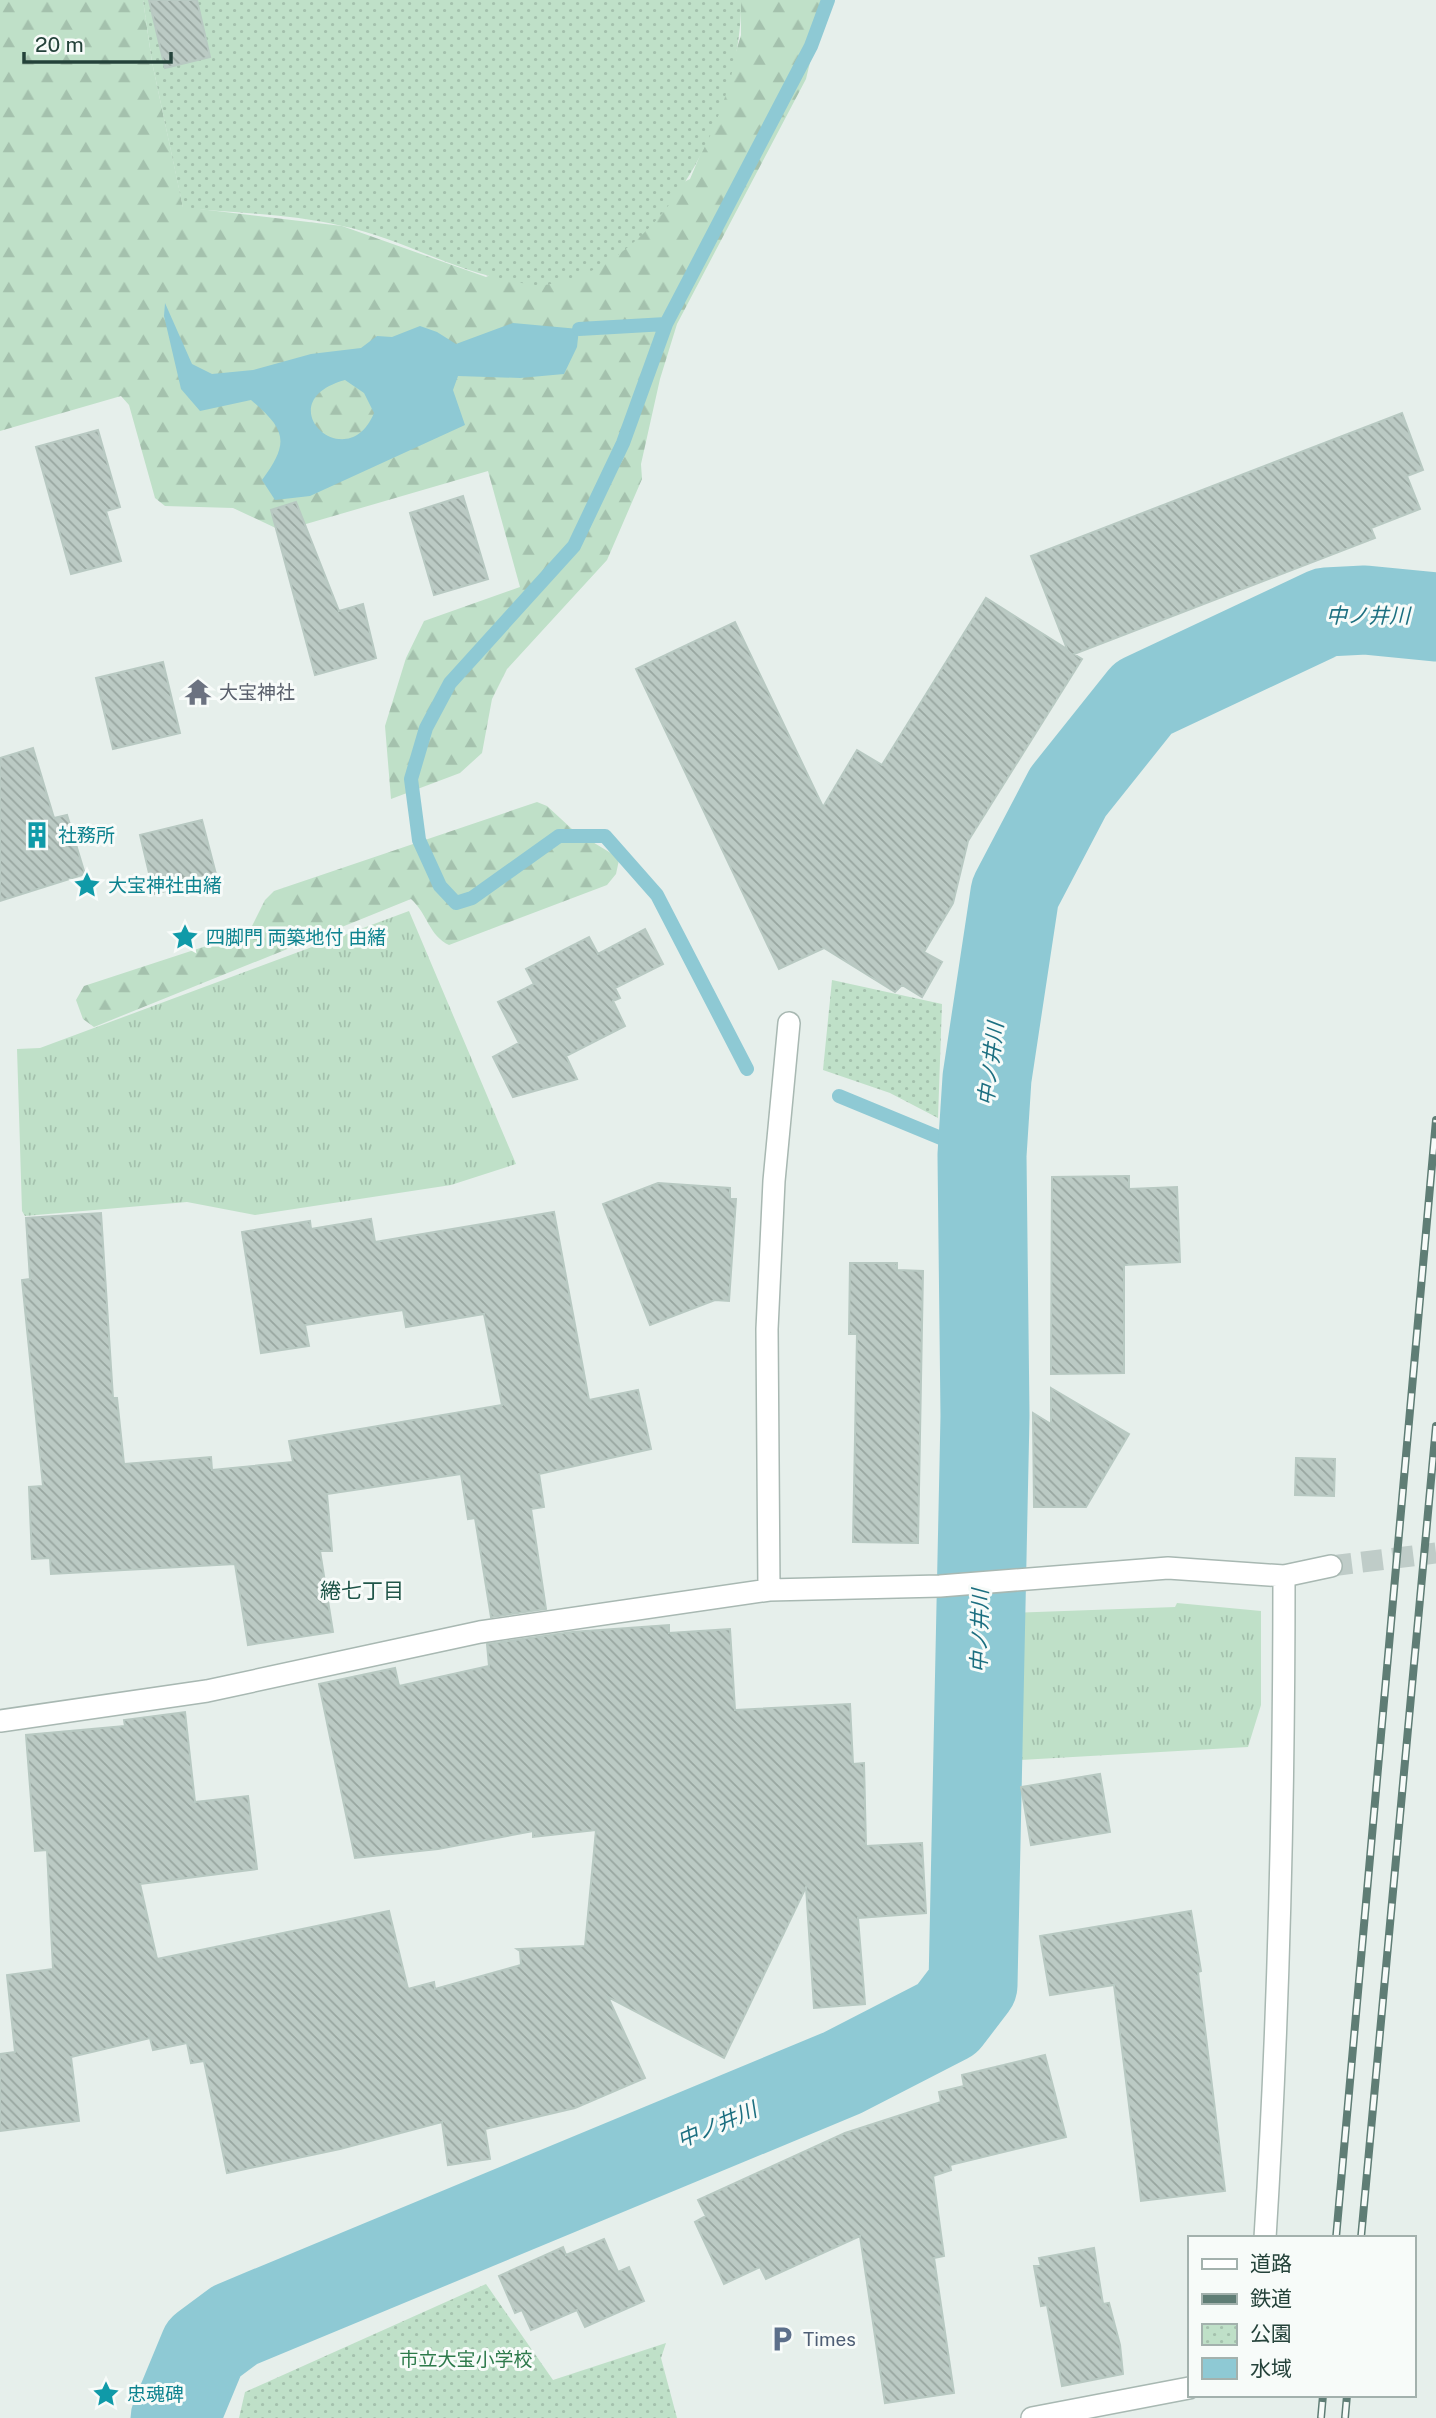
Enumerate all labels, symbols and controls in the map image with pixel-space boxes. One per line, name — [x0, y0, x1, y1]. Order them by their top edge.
scale bar — [24, 21, 172, 65]
text: 20 m — [35, 32, 84, 57]
water label: 中ノ井川 — [1326, 603, 1412, 628]
temple icon: 大宝神社 — [183, 677, 213, 707]
place label: 大宝神社 — [219, 681, 295, 703]
building icon: 社務所 — [22, 820, 52, 850]
place label: 社務所 — [58, 824, 115, 846]
place icon: 大宝神社由緒 — [72, 870, 102, 900]
place label: 大宝神社由緒 — [108, 874, 222, 896]
place icon: 四脚門 両築地付 由緒 — [170, 922, 200, 952]
place label: 四脚門 両築地付 由緒 — [206, 926, 386, 948]
water label: 中ノ井川 — [973, 1019, 1008, 1107]
district label: 綣七丁目 — [320, 1578, 404, 1603]
water label: 中ノ井川 — [966, 1587, 993, 1673]
water label: 中ノ井川 — [673, 2096, 762, 2152]
legend — [1188, 2236, 1415, 2397]
text: 道路 — [1250, 2251, 1292, 2276]
text: 鉄道 — [1250, 2286, 1292, 2311]
text: 公園 — [1250, 2321, 1292, 2346]
parking icon: Times — [767, 2324, 797, 2354]
place label: Times — [803, 2328, 856, 2350]
park label: 市立大宝小学校 — [399, 2348, 533, 2370]
text: 水域 — [1250, 2356, 1292, 2381]
place icon: 忠魂碑 — [91, 2379, 121, 2409]
place label: 忠魂碑 — [127, 2383, 184, 2405]

